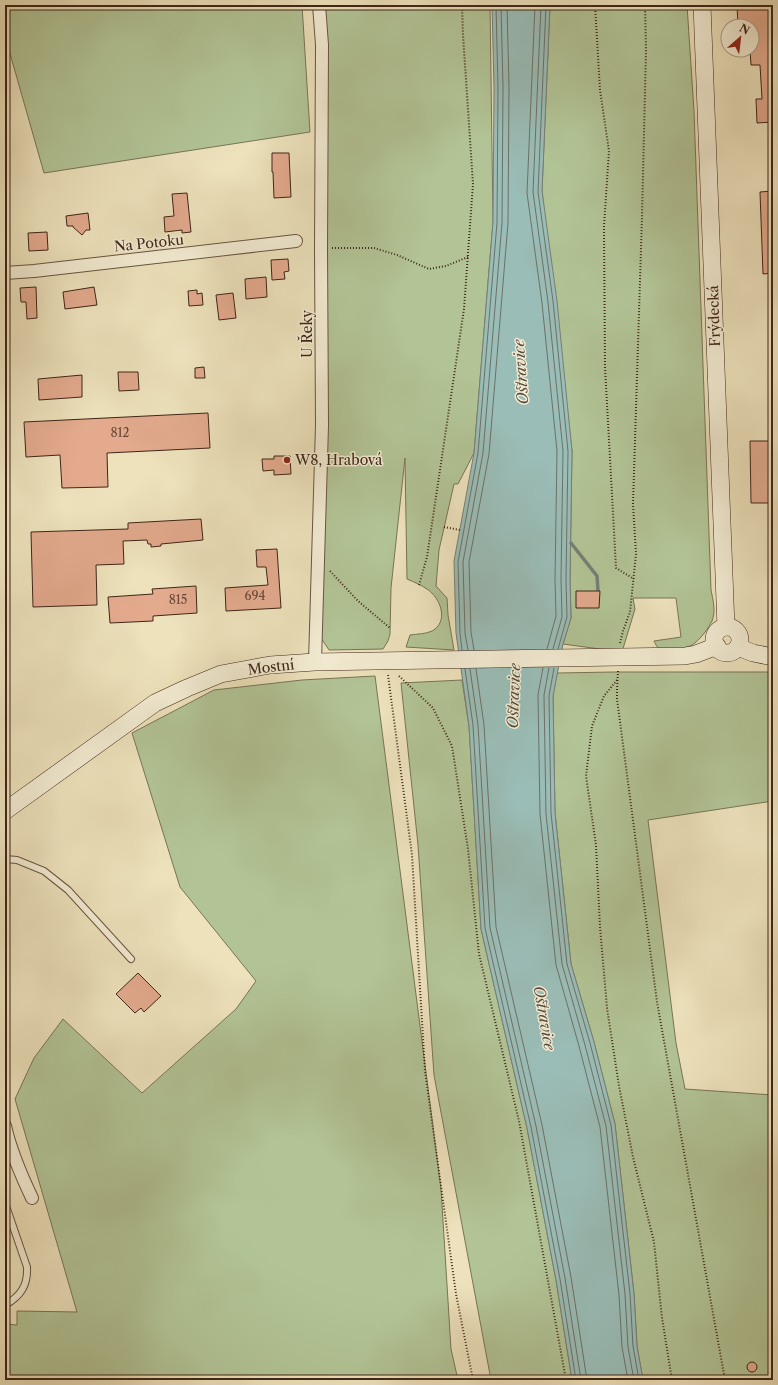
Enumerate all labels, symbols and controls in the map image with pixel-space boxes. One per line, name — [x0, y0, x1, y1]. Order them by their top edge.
north arrow — [720, 18, 760, 58]
text: N — [737, 21, 753, 38]
street label: Na Potoku — [113, 230, 185, 256]
street label: Frýdecká — [704, 284, 724, 347]
street label: U Řeky — [297, 310, 316, 358]
water label: Ostravice — [509, 338, 532, 405]
house number: 812 — [110, 425, 130, 440]
place label: W8, Hrabová — [294, 451, 383, 469]
marker: W8, Hrabová — [282, 455, 292, 465]
house number: 694 — [245, 588, 266, 603]
house number: 815 — [169, 592, 187, 607]
street label: Mostní — [247, 655, 295, 679]
water label: Ostravice — [503, 662, 524, 729]
water label: Ostravice — [529, 984, 560, 1052]

